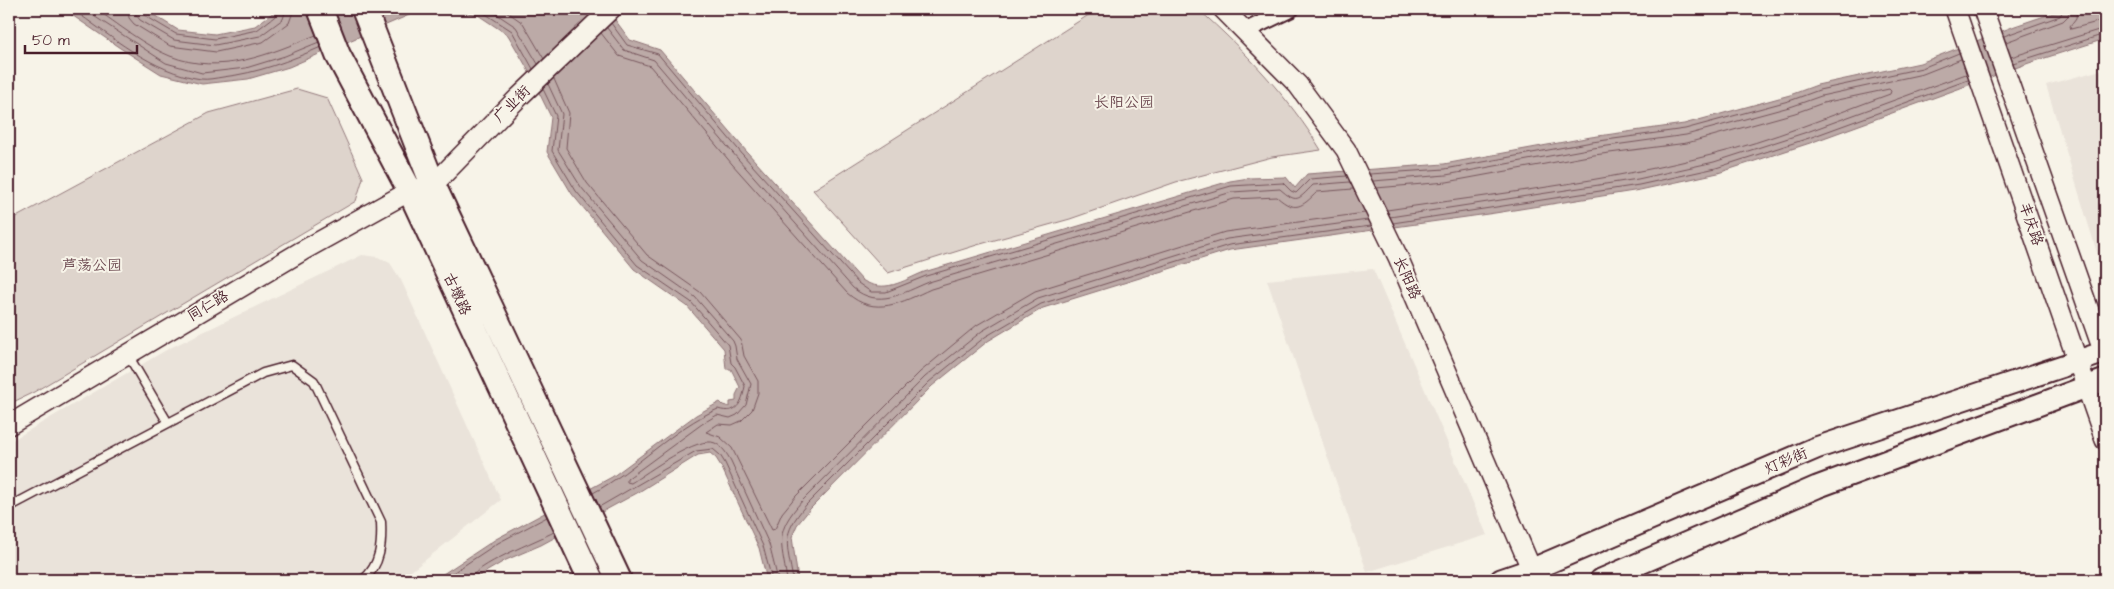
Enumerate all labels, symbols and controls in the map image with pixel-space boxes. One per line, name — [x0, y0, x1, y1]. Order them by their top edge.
scale bar — [25, 22, 138, 54]
text: 50 m — [32, 30, 70, 51]
street label: 广业街 — [489, 81, 535, 127]
park label: 长阳公园 — [1094, 92, 1154, 113]
street label: 丰庆路 — [2014, 199, 2048, 249]
street label: 长阳路 — [1388, 253, 1426, 303]
park label: 芦荡公园 — [62, 255, 122, 276]
street label: 古墩路 — [438, 269, 476, 319]
street label: 同仁路 — [183, 285, 233, 327]
street label: 灯彩街 — [1761, 443, 1811, 479]

